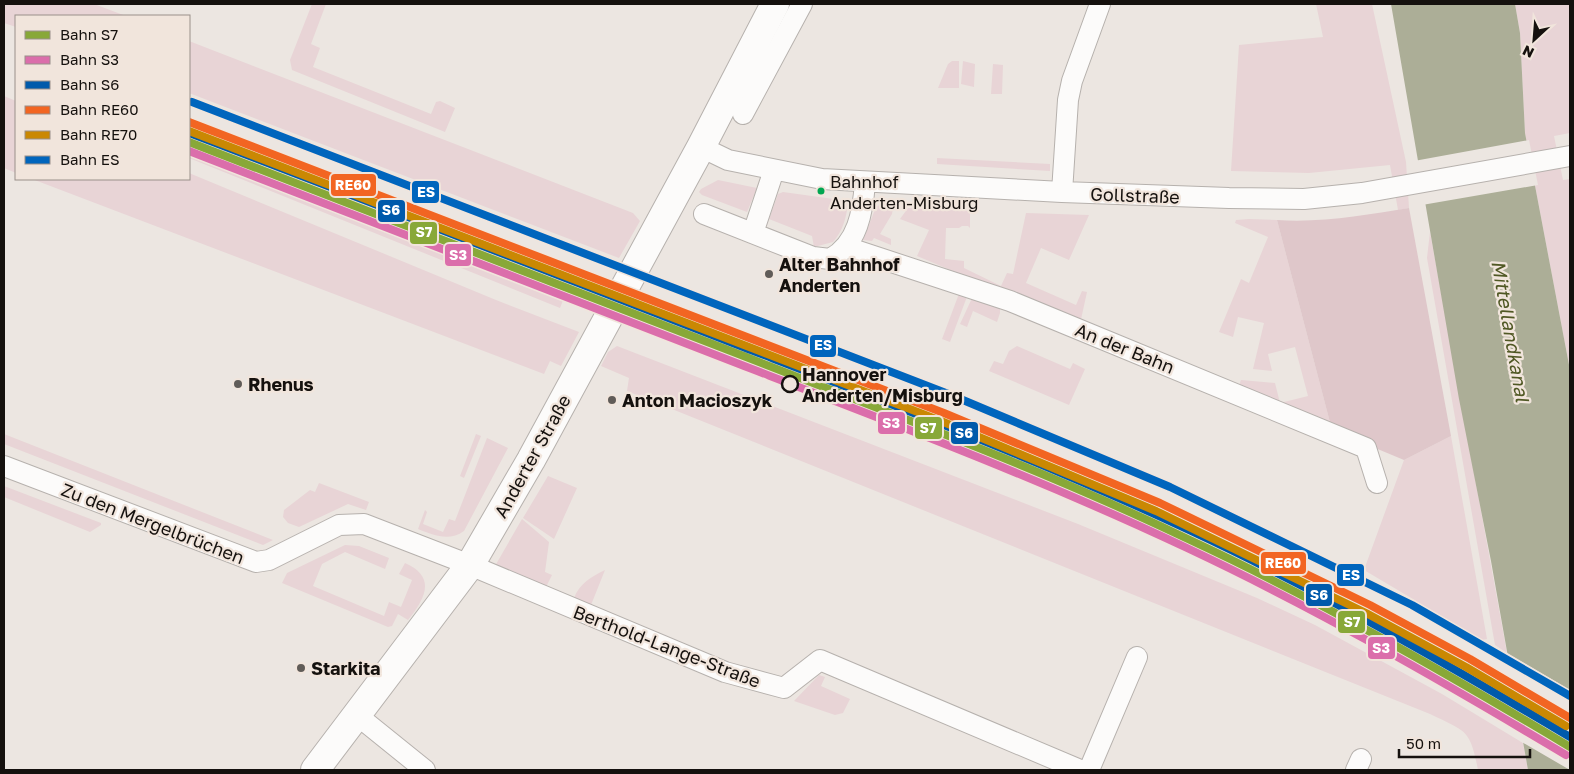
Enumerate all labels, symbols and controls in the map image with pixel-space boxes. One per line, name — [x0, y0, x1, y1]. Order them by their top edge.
legend — [15, 15, 190, 180]
north arrow — [1509, 15, 1559, 65]
text: Bahn S7 — [60, 25, 118, 43]
text: N — [1520, 42, 1537, 62]
text: Bahn S3 — [60, 50, 119, 68]
text: Bahn S6 — [60, 75, 119, 93]
text: Bahn RE60 — [60, 100, 138, 118]
text: Bahn RE70 — [60, 125, 137, 143]
text: Bahn ES — [60, 150, 119, 168]
place label: Bahnhof Anderten-Misburg — [830, 171, 979, 213]
line badge: RE60 — [330, 173, 377, 197]
text: RE60 — [335, 176, 371, 193]
line badge: ES — [411, 180, 440, 204]
street label: Gollstraße — [1090, 182, 1180, 208]
text: ES — [417, 183, 435, 200]
marker: Bahnhof Anderten-Misburg — [816, 186, 826, 196]
line badge: S6 — [377, 199, 406, 223]
text: S6 — [382, 201, 400, 218]
line badge: S7 — [409, 221, 438, 245]
text: S7 — [415, 223, 433, 240]
line badge: S3 — [444, 243, 472, 267]
text: S3 — [449, 246, 467, 263]
place label: Alter Bahnhof Anderten — [779, 253, 900, 296]
water label: Mittellandkanal — [1487, 258, 1535, 405]
marker: Alter Bahnhof Anderten — [763, 268, 775, 280]
street label: An der Bahn — [1072, 318, 1178, 378]
line badge: ES — [809, 334, 837, 358]
text: ES — [814, 336, 832, 353]
place label: Hannover Anderten/Misburg — [802, 363, 963, 406]
place label: Rhenus — [248, 373, 314, 395]
marker: Hannover Anderten/Misburg — [781, 375, 799, 393]
marker: Rhenus — [232, 378, 244, 390]
place label: Anton Macioszyk — [622, 389, 773, 411]
street label: Anderter Straße — [489, 391, 575, 521]
marker: Anton Macioszyk — [606, 394, 618, 406]
line badge: S3 — [877, 411, 906, 435]
text: S3 — [882, 414, 900, 431]
line badge: S7 — [914, 416, 943, 440]
text: S7 — [919, 419, 937, 436]
line badge: S6 — [950, 421, 979, 445]
text: S6 — [955, 424, 973, 441]
street label: Zu den Mergelbrüchen — [58, 478, 248, 568]
line badge: RE60 — [1260, 551, 1307, 575]
text: RE60 — [1265, 554, 1301, 571]
line badge: ES — [1336, 563, 1365, 587]
text: ES — [1342, 566, 1360, 583]
line badge: S6 — [1305, 583, 1333, 607]
text: S6 — [1310, 586, 1328, 603]
street label: Berthold-Lange-Straße — [570, 600, 764, 692]
line badge: S7 — [1337, 610, 1366, 634]
text: S7 — [1343, 613, 1361, 630]
line badge: S3 — [1367, 636, 1396, 660]
text: S3 — [1372, 639, 1390, 656]
place label: Starkita — [311, 657, 381, 679]
marker: Starkita — [295, 662, 307, 674]
scale bar — [1399, 726, 1530, 758]
text: 50 m — [1406, 734, 1441, 752]

